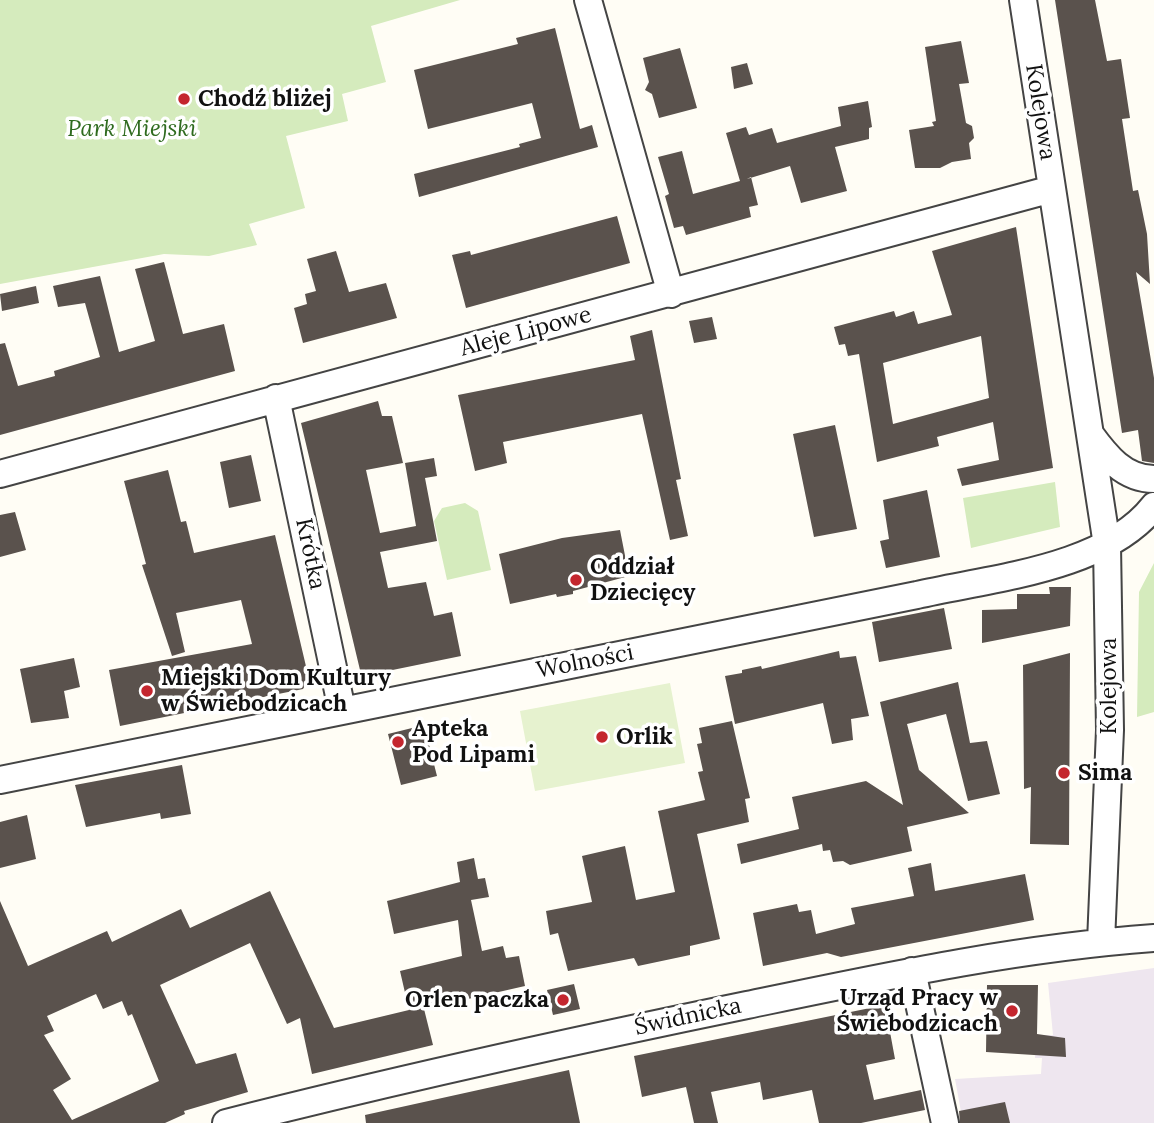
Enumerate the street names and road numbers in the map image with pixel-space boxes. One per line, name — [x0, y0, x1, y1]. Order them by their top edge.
street label: Kolejowa — [1019, 62, 1061, 162]
street label: Aleje Lipowe — [457, 301, 595, 363]
street label: Krótka — [289, 516, 331, 592]
street label: Kolejowa — [1095, 638, 1123, 734]
street label: Wolności — [534, 639, 636, 685]
street label: Świdnicka — [632, 992, 744, 1042]

